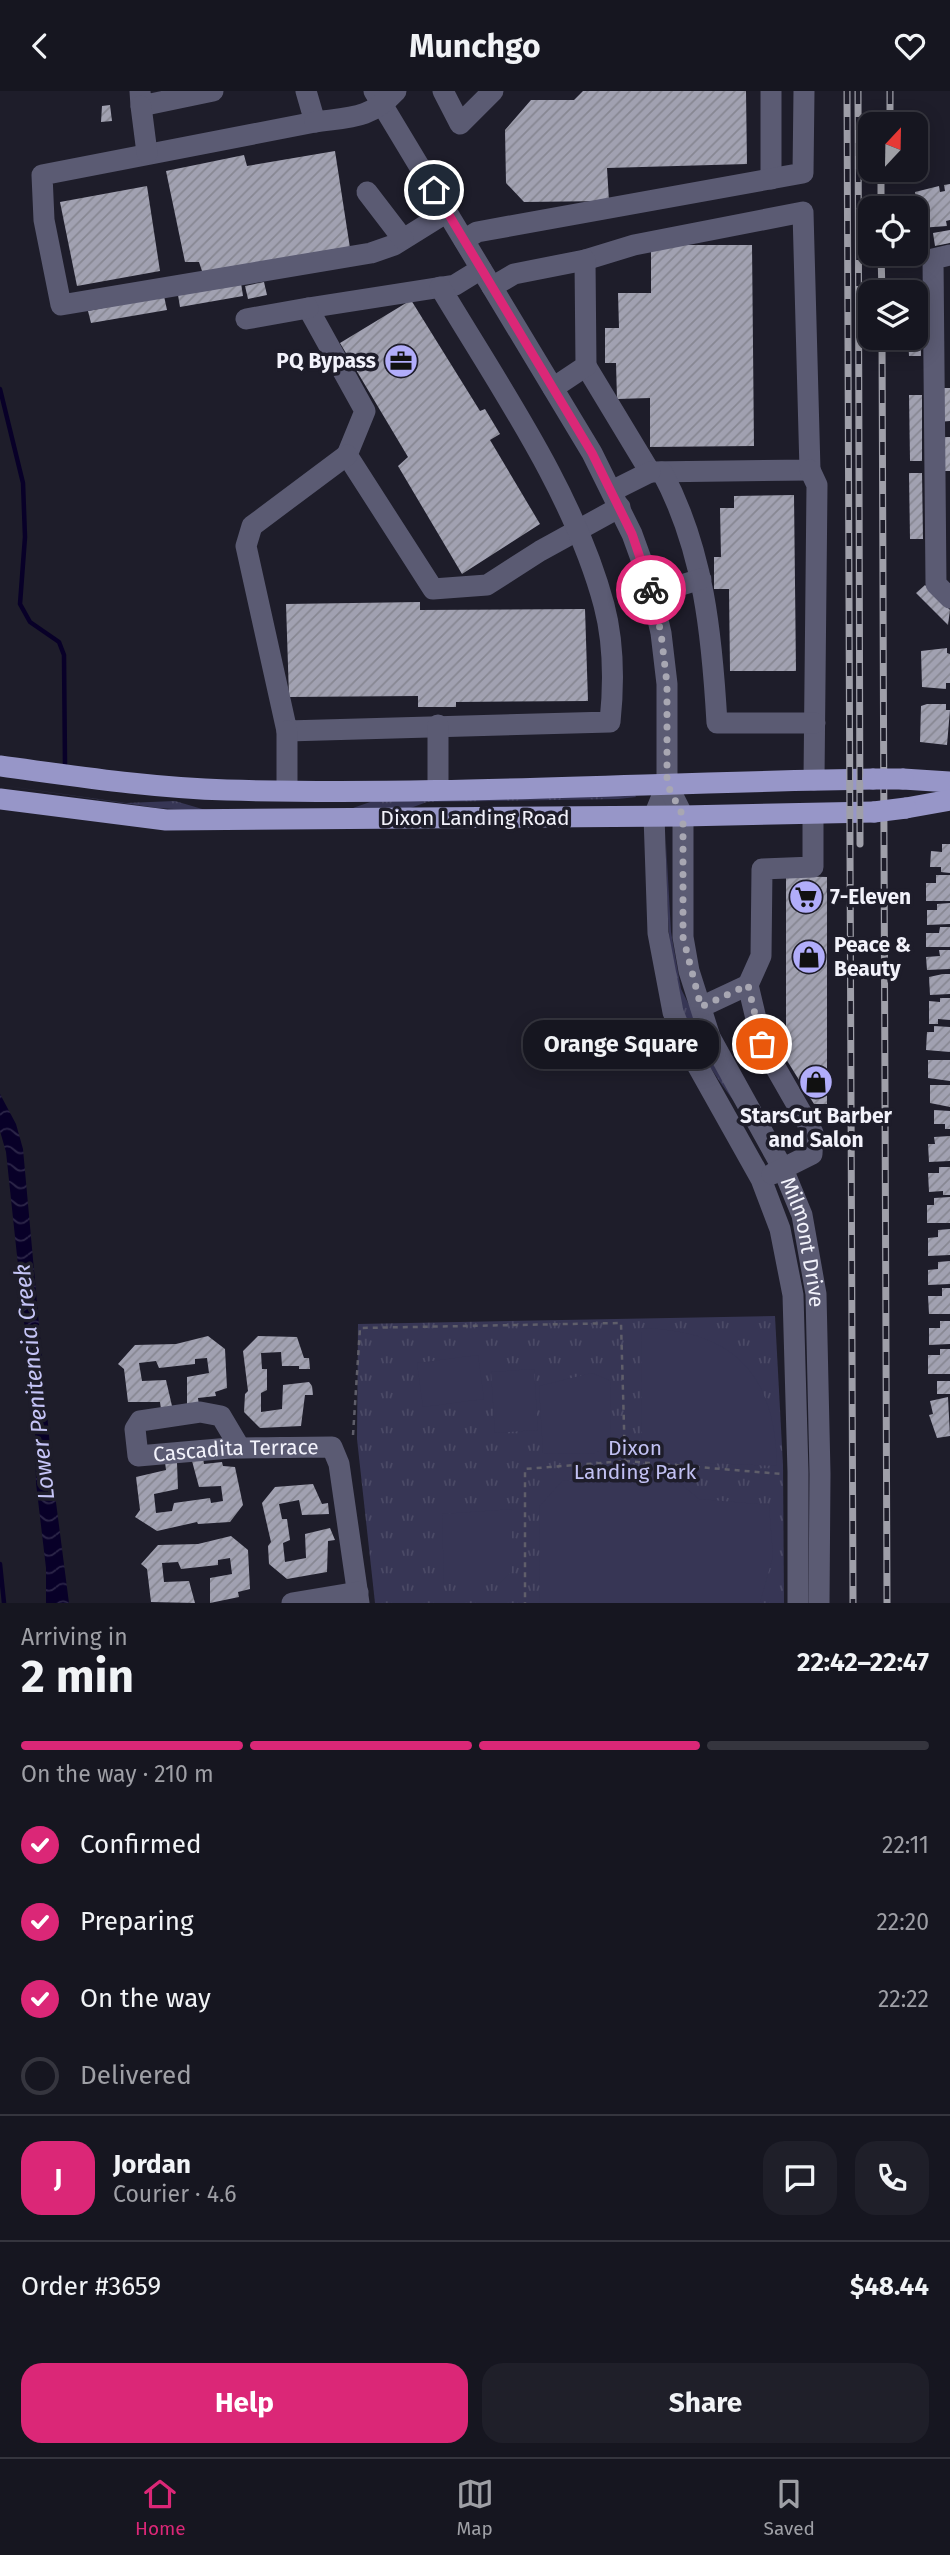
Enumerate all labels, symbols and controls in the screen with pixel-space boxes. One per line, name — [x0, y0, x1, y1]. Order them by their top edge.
icon: back — [21, 27, 59, 65]
text: Munchgo — [409, 27, 541, 65]
icon: heart — [891, 27, 929, 65]
north arrow — [858, 112, 928, 182]
map controls — [858, 112, 928, 350]
pin — [404, 160, 464, 220]
icon: home — [415, 171, 453, 209]
button: locate — [858, 196, 928, 266]
button: layers — [858, 280, 928, 350]
office icon: PQ Bypass — [382, 342, 420, 380]
place label: PQ Bypass — [276, 348, 376, 374]
courier — [616, 555, 686, 625]
icon: bike — [632, 571, 670, 609]
street label: Dixon Landing Road — [380, 805, 570, 831]
supermarket icon: 7-Eleven — [787, 878, 825, 916]
place label: 7-Eleven — [830, 884, 911, 910]
place label: Peace & Beauty — [834, 932, 911, 982]
shop icon: Peace & Beauty — [790, 938, 828, 976]
pin — [732, 1014, 792, 1074]
callout: Orange Square — [524, 1019, 720, 1069]
icon: bag — [743, 1025, 781, 1063]
text: Orange Square — [544, 1030, 698, 1058]
shop icon: StarsCut Barber and Salon — [797, 1063, 835, 1101]
place label: StarsCut Barber and Salon — [740, 1103, 893, 1153]
street label: Milmont Drive — [775, 1173, 829, 1308]
water label: Lower Penitencia Creek — [8, 1263, 60, 1501]
street label: Cascadita Terrace — [152, 1434, 319, 1468]
park label: Dixon Landing Park — [574, 1435, 697, 1485]
text: Arriving in — [21, 1623, 128, 1651]
text: 22:42–22:47 — [797, 1647, 929, 1678]
text: 2 min — [21, 1649, 134, 1704]
text: On the way · 210 m — [21, 1760, 214, 1788]
icon: check — [21, 1826, 59, 1864]
text: Confirmed — [80, 1829, 201, 1860]
text: 22:11 — [882, 1831, 929, 1859]
icon: check — [21, 1903, 59, 1941]
text: Preparing — [80, 1906, 193, 1937]
text: 22:20 — [876, 1908, 929, 1936]
icon: check — [21, 1980, 59, 2018]
text: On the way — [80, 1983, 211, 2014]
text: 22:22 — [878, 1985, 929, 2013]
text: Delivered — [80, 2060, 192, 2091]
button: chat — [763, 2141, 837, 2215]
button: phone — [855, 2141, 929, 2215]
text: Jordan — [113, 2149, 191, 2180]
text: J — [54, 2163, 62, 2194]
text: Courier · 4.6 — [113, 2180, 237, 2208]
text: Order #3659 — [21, 2271, 161, 2302]
text: $48.44 — [850, 2271, 929, 2302]
button: Help — [21, 2363, 468, 2443]
button: Share — [482, 2363, 929, 2443]
tab: Home — [135, 2475, 186, 2540]
tab: Map — [456, 2475, 494, 2540]
tab: Saved — [764, 2475, 815, 2540]

